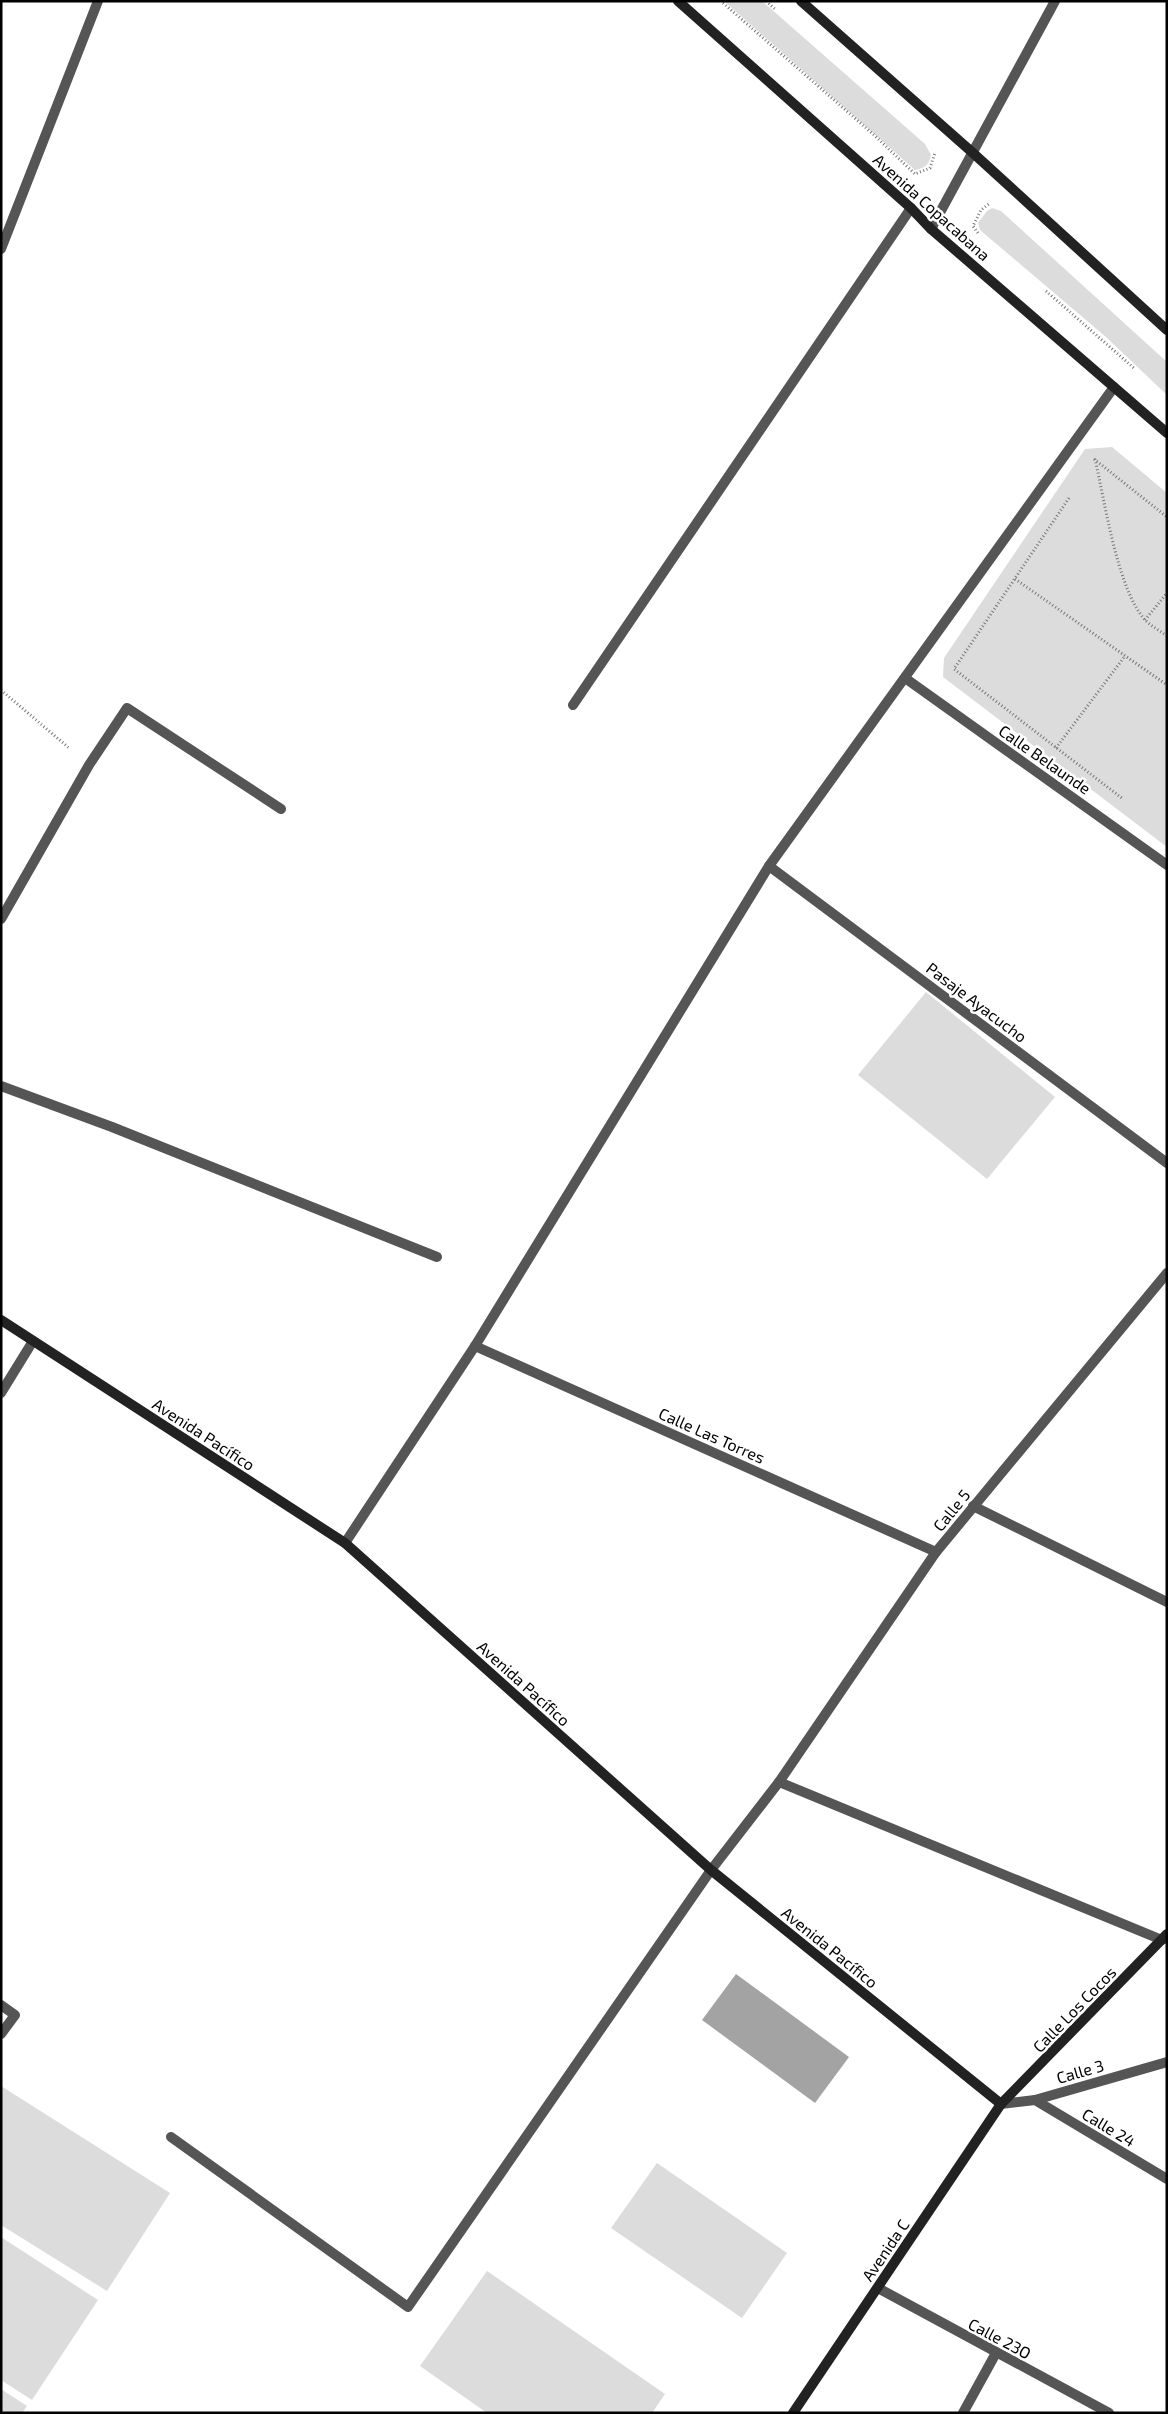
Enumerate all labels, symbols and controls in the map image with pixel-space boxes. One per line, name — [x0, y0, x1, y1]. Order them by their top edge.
street label: Avenida Copacabana — [870, 150, 994, 264]
street label: Calle Belaunde — [995, 720, 1095, 798]
street label: Pasaje Ayacucho — [922, 958, 1031, 1047]
street label: Avenida Pacífico — [149, 1394, 259, 1474]
street label: Calle Las Torres — [656, 1403, 768, 1467]
street label: Calle 5 — [928, 1485, 974, 1535]
street label: Avenida Pacífico — [474, 1637, 574, 1729]
street label: Avenida Pacífico — [778, 1903, 882, 1991]
street label: Calle Los Cocos — [1028, 1962, 1120, 2056]
street label: Calle 3 — [1054, 2055, 1106, 2087]
street label: Calle 24 — [1079, 2104, 1139, 2150]
street label: Avenida C — [857, 2215, 913, 2285]
street label: Calle 23O — [965, 2314, 1035, 2362]

